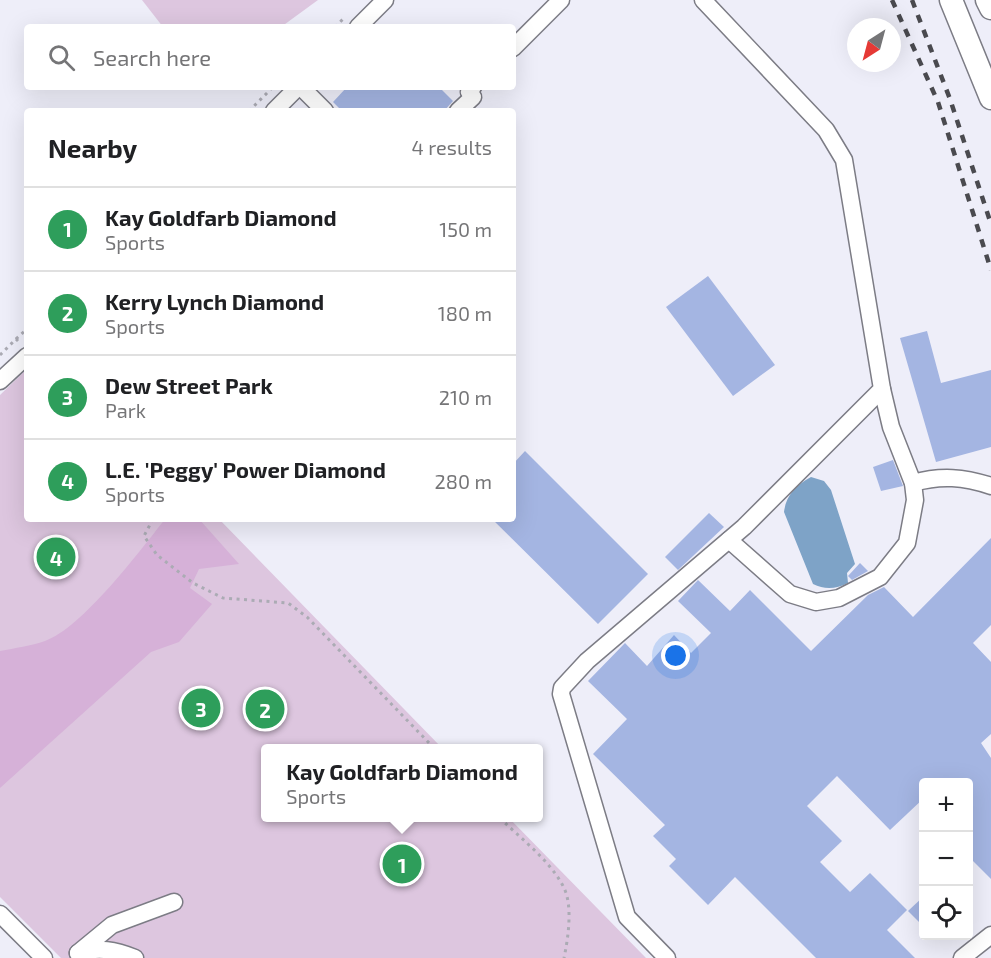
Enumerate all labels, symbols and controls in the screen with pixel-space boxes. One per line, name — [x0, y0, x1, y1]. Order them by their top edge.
north arrow — [847, 18, 901, 72]
search box — [24, 24, 516, 90]
icon: search — [45, 41, 78, 74]
text: Search here — [93, 44, 211, 70]
text: Nearby — [48, 132, 137, 163]
text: 4 results — [412, 135, 492, 159]
text: Kay Goldfarb Diamond — [105, 204, 337, 230]
text: 1 — [63, 217, 72, 241]
text: 150 m — [439, 217, 492, 241]
text: Sports — [105, 230, 165, 254]
text: Kerry Lynch Diamond — [105, 288, 324, 314]
text: 2 — [62, 301, 73, 325]
text: 180 m — [438, 301, 492, 325]
text: Sports — [105, 314, 165, 338]
text: Dew Street Park — [105, 372, 273, 398]
text: 3 — [62, 385, 73, 409]
text: 210 m — [439, 385, 492, 409]
text: Park — [105, 398, 146, 422]
text: L.E. 'Peggy' Power Diamond — [105, 456, 386, 482]
text: 4 — [61, 469, 74, 493]
text: 280 m — [435, 469, 492, 493]
text: Sports — [105, 482, 165, 506]
pin: 4 — [36, 534, 76, 580]
your location — [661, 641, 690, 670]
pin: 3 — [182, 686, 220, 730]
pin: 2 — [246, 686, 284, 732]
popup — [261, 744, 543, 822]
text: Kay Goldfarb Diamond — [286, 758, 518, 784]
map controls — [919, 778, 973, 940]
button: + — [919, 778, 973, 832]
text: Sports — [286, 784, 346, 808]
button: − — [919, 832, 973, 886]
pin: 1 — [382, 842, 422, 886]
button: locate — [919, 886, 973, 940]

